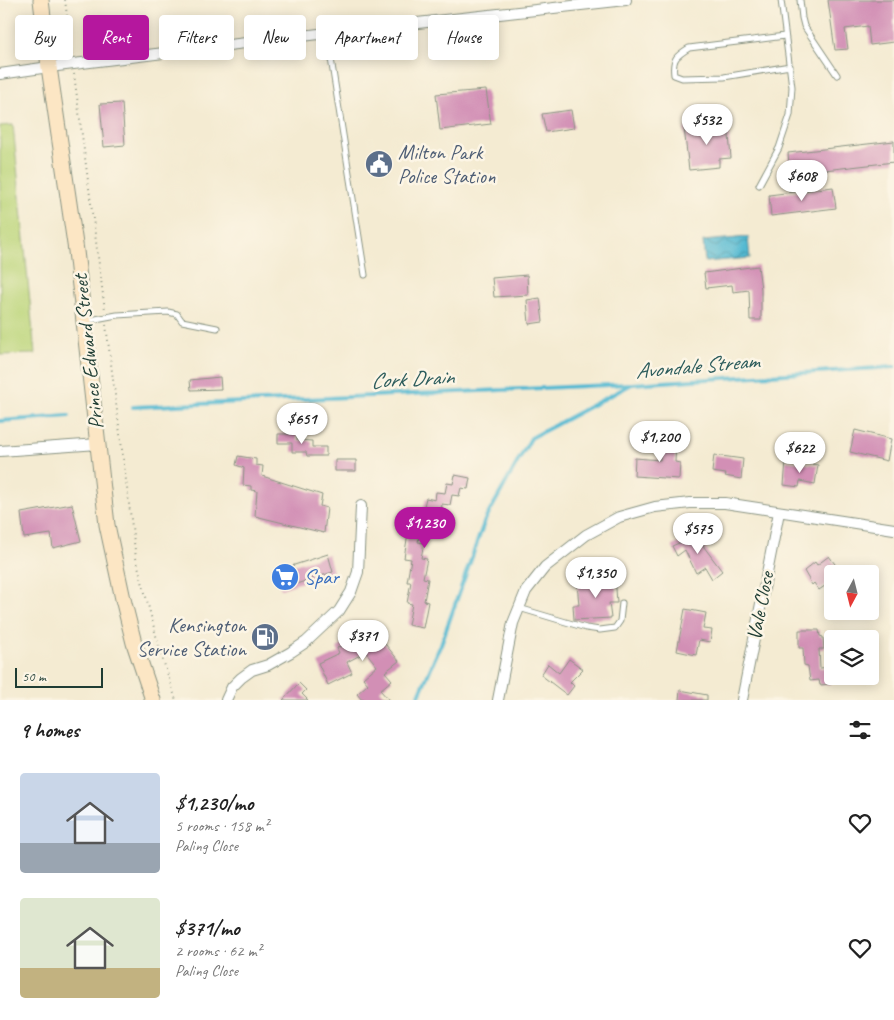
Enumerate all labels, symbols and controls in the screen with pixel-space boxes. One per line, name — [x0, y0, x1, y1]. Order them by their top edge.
chip: Buy — [15, 15, 73, 60]
chip: Rent — [83, 15, 149, 60]
chip: Filters — [159, 15, 234, 60]
chip: New — [244, 15, 306, 60]
chip: Apartment — [316, 15, 418, 60]
chip: House — [428, 15, 499, 60]
pin: $532 — [677, 104, 737, 146]
text: $532 — [693, 110, 721, 130]
place label: Milton Park Police Station — [398, 139, 496, 189]
public building icon: Milton Park Police Station — [364, 149, 394, 179]
pin: $608 — [772, 160, 832, 202]
text: $608 — [787, 166, 817, 186]
street label: Prince Edward Street — [67, 271, 109, 431]
water label: Avondale Stream — [634, 346, 763, 385]
water label: Cork Drain — [370, 363, 456, 395]
pin: $651 — [272, 402, 332, 445]
text: $651 — [288, 409, 316, 429]
pin: $1,200 — [619, 420, 701, 463]
text: $1,200 — [640, 427, 680, 447]
pin: $622 — [770, 432, 830, 474]
text: $622 — [785, 438, 815, 458]
pin: $1,230 — [384, 506, 466, 549]
pin: $575 — [668, 512, 728, 555]
text: $1,230 — [405, 513, 445, 533]
text: $575 — [684, 519, 712, 539]
pin: $1,350 — [555, 556, 637, 599]
supermarket icon: Spar — [270, 562, 300, 592]
text: $1,350 — [577, 563, 615, 583]
place label: Spar — [304, 564, 340, 590]
north arrow — [824, 565, 879, 620]
map controls — [824, 565, 879, 685]
street label: Vale Close — [741, 568, 780, 642]
place label: Kensington Service Station — [137, 612, 248, 662]
pin: $371 — [333, 620, 393, 662]
fuel station icon: Kensington Service Station — [250, 622, 280, 652]
text: $371 — [349, 626, 377, 646]
button: layers — [824, 630, 879, 685]
scale bar — [15, 665, 102, 688]
text: 50 m — [22, 668, 46, 685]
icon: filters — [846, 716, 874, 744]
text: 9 homes — [20, 717, 79, 743]
text: $1,230/mo — [175, 790, 253, 816]
icon: home — [60, 793, 120, 853]
icon: heart — [846, 809, 874, 837]
text: 5 rooms · 158 m² — [175, 816, 269, 836]
text: Paling Close — [175, 836, 238, 856]
text: $371/mo — [175, 915, 240, 941]
icon: home — [60, 918, 120, 978]
icon: heart — [846, 934, 874, 962]
text: 2 rooms · 62 m² — [175, 941, 261, 961]
text: Paling Close — [175, 961, 238, 981]

